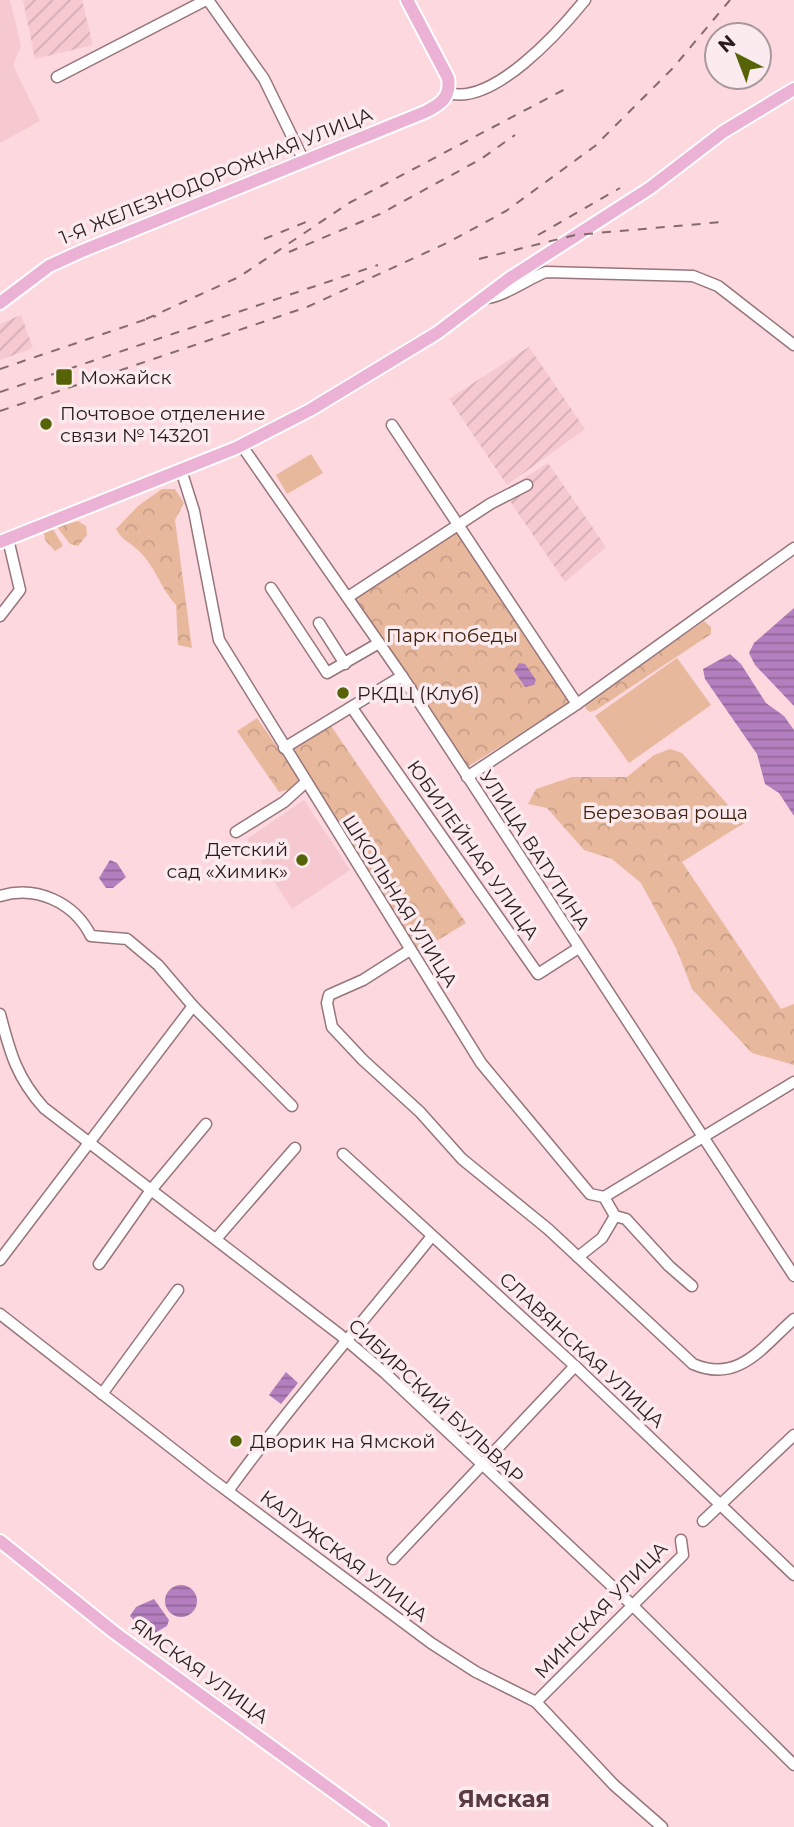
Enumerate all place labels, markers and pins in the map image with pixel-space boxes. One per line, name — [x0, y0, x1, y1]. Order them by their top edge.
place label: Можайск — [80, 366, 171, 389]
marker: Можайск — [54, 367, 74, 387]
place label: Почтовое отделение связи № 143201 — [60, 402, 266, 447]
marker: Почтовое отделение связи № 143201 — [38, 416, 54, 432]
place label: РКДЦ (Клуб) — [357, 682, 480, 705]
marker: РКДЦ (Клуб) — [335, 685, 351, 701]
place label: Детский сад «Химик» — [166, 838, 288, 883]
marker: Детский сад «Химик» — [294, 852, 310, 868]
place label: Дворик на Ямской — [250, 1430, 435, 1453]
marker: Дворик на Ямской — [228, 1433, 244, 1449]

